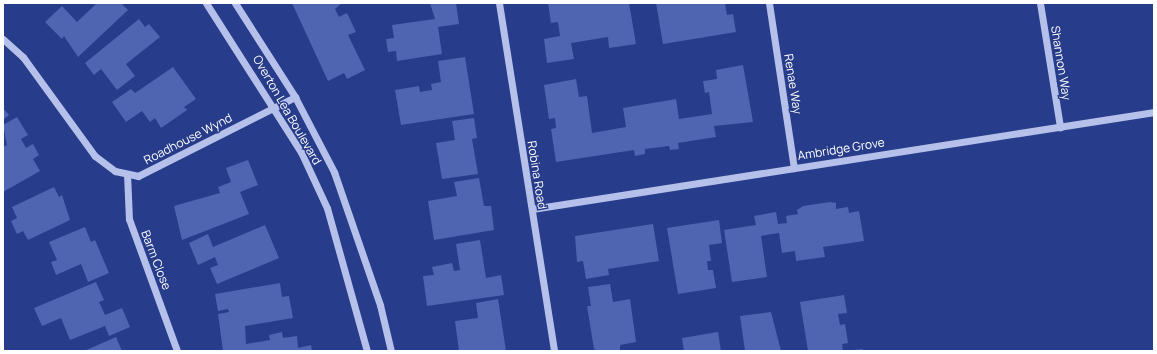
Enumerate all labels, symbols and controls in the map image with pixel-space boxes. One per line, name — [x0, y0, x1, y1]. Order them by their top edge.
street label: Shannon Way — [1048, 25, 1074, 101]
street label: Overton Lea Boulevard — [250, 53, 324, 167]
street label: Renae Way — [781, 53, 805, 115]
street label: Roadhouse Wynd — [141, 111, 235, 167]
street label: Ambridge Grove — [796, 135, 886, 163]
street label: Robina Road — [524, 140, 550, 210]
street label: Barm Close — [138, 228, 174, 292]

